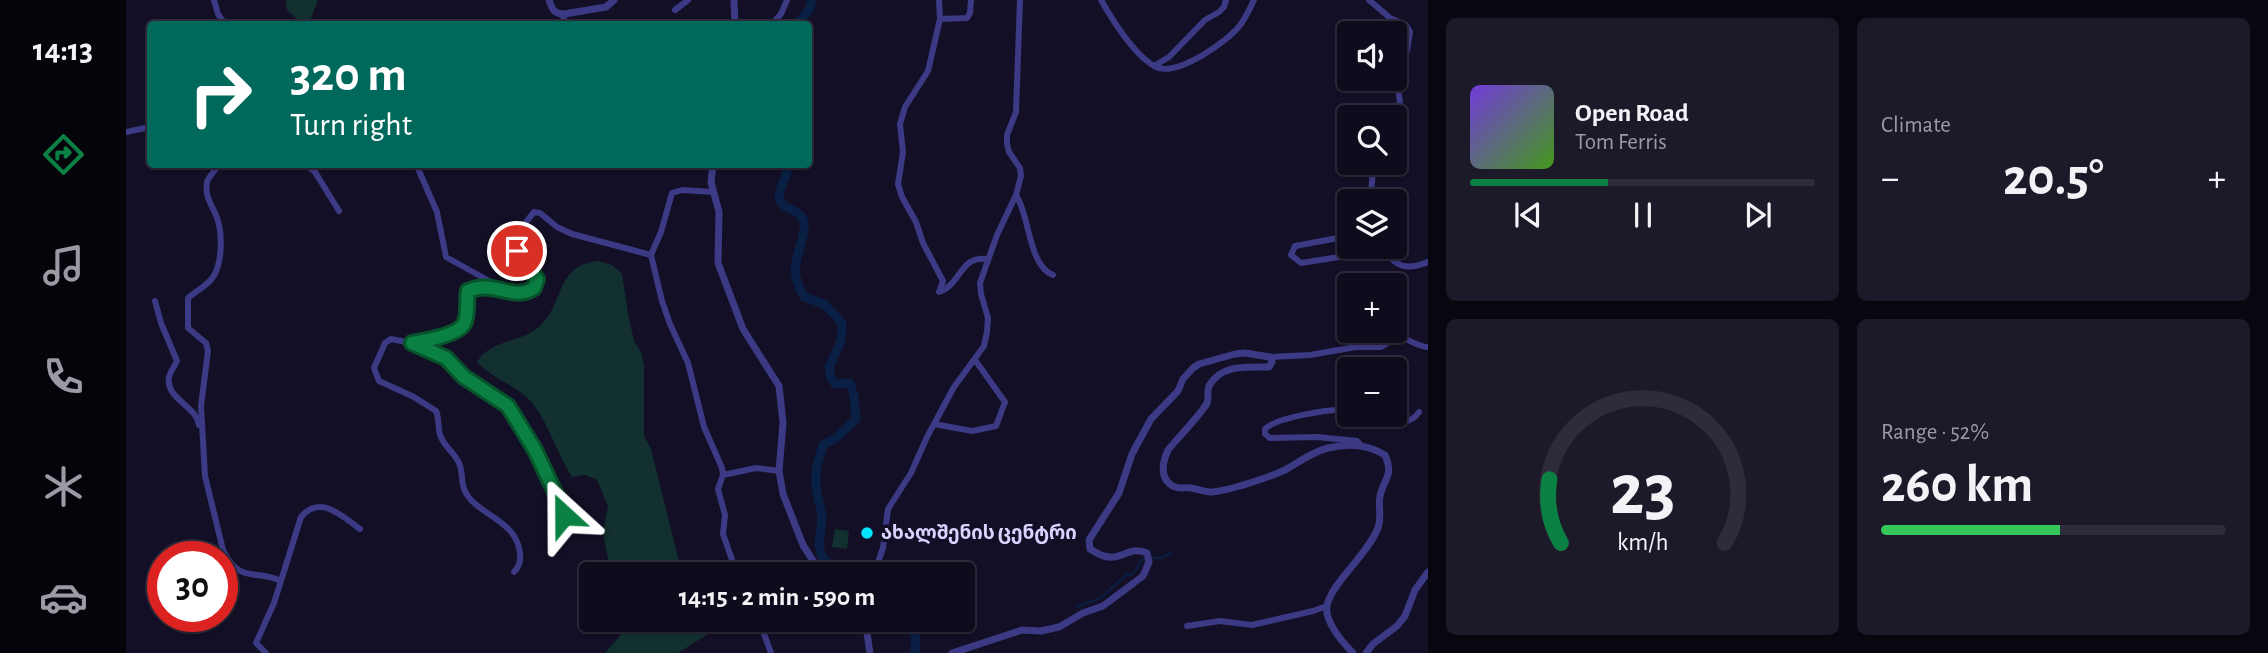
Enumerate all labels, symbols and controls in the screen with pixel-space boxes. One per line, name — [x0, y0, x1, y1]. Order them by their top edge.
map controls — [1337, 21, 1407, 427]
button: sound — [1337, 21, 1407, 91]
text: 14:13 — [33, 34, 93, 66]
icon: right — [175, 49, 266, 140]
text: 320 m — [290, 51, 407, 100]
text: Open Road — [1575, 100, 1689, 126]
button: search — [1337, 105, 1407, 175]
text: Turn right — [290, 109, 412, 141]
text: Climate — [1881, 114, 1951, 137]
icon: directions — [39, 130, 88, 179]
text: Tom Ferris — [1575, 131, 1667, 154]
text: 20.5° — [2003, 152, 2104, 204]
text: − — [1881, 160, 1899, 198]
text: + — [2208, 160, 2226, 198]
button: layers — [1337, 189, 1407, 259]
icon: previous — [1509, 196, 1547, 234]
icon: pause — [1624, 196, 1662, 234]
icon: next — [1739, 196, 1777, 234]
pin — [487, 221, 547, 281]
icon: arrive — [498, 232, 536, 270]
icon: music — [39, 241, 88, 290]
button: + — [1337, 273, 1407, 343]
icon: phone — [39, 352, 88, 401]
button: − — [1337, 357, 1407, 427]
text: Range · 52% — [1881, 421, 1989, 444]
text: 23 — [1610, 455, 1675, 528]
text: 260 km — [1881, 459, 2033, 511]
icon: climate — [39, 462, 88, 511]
position arrow — [527, 478, 601, 552]
place label: ახალშენის ცენტრი — [881, 523, 1077, 544]
marker: ახალშენის ცენტრი — [859, 525, 875, 541]
text: km/h — [1617, 530, 1668, 555]
speed limit sign: 30 — [147, 541, 238, 632]
icon: car — [39, 573, 88, 622]
text: 14:15 · 2 min · 590 m — [679, 584, 875, 610]

